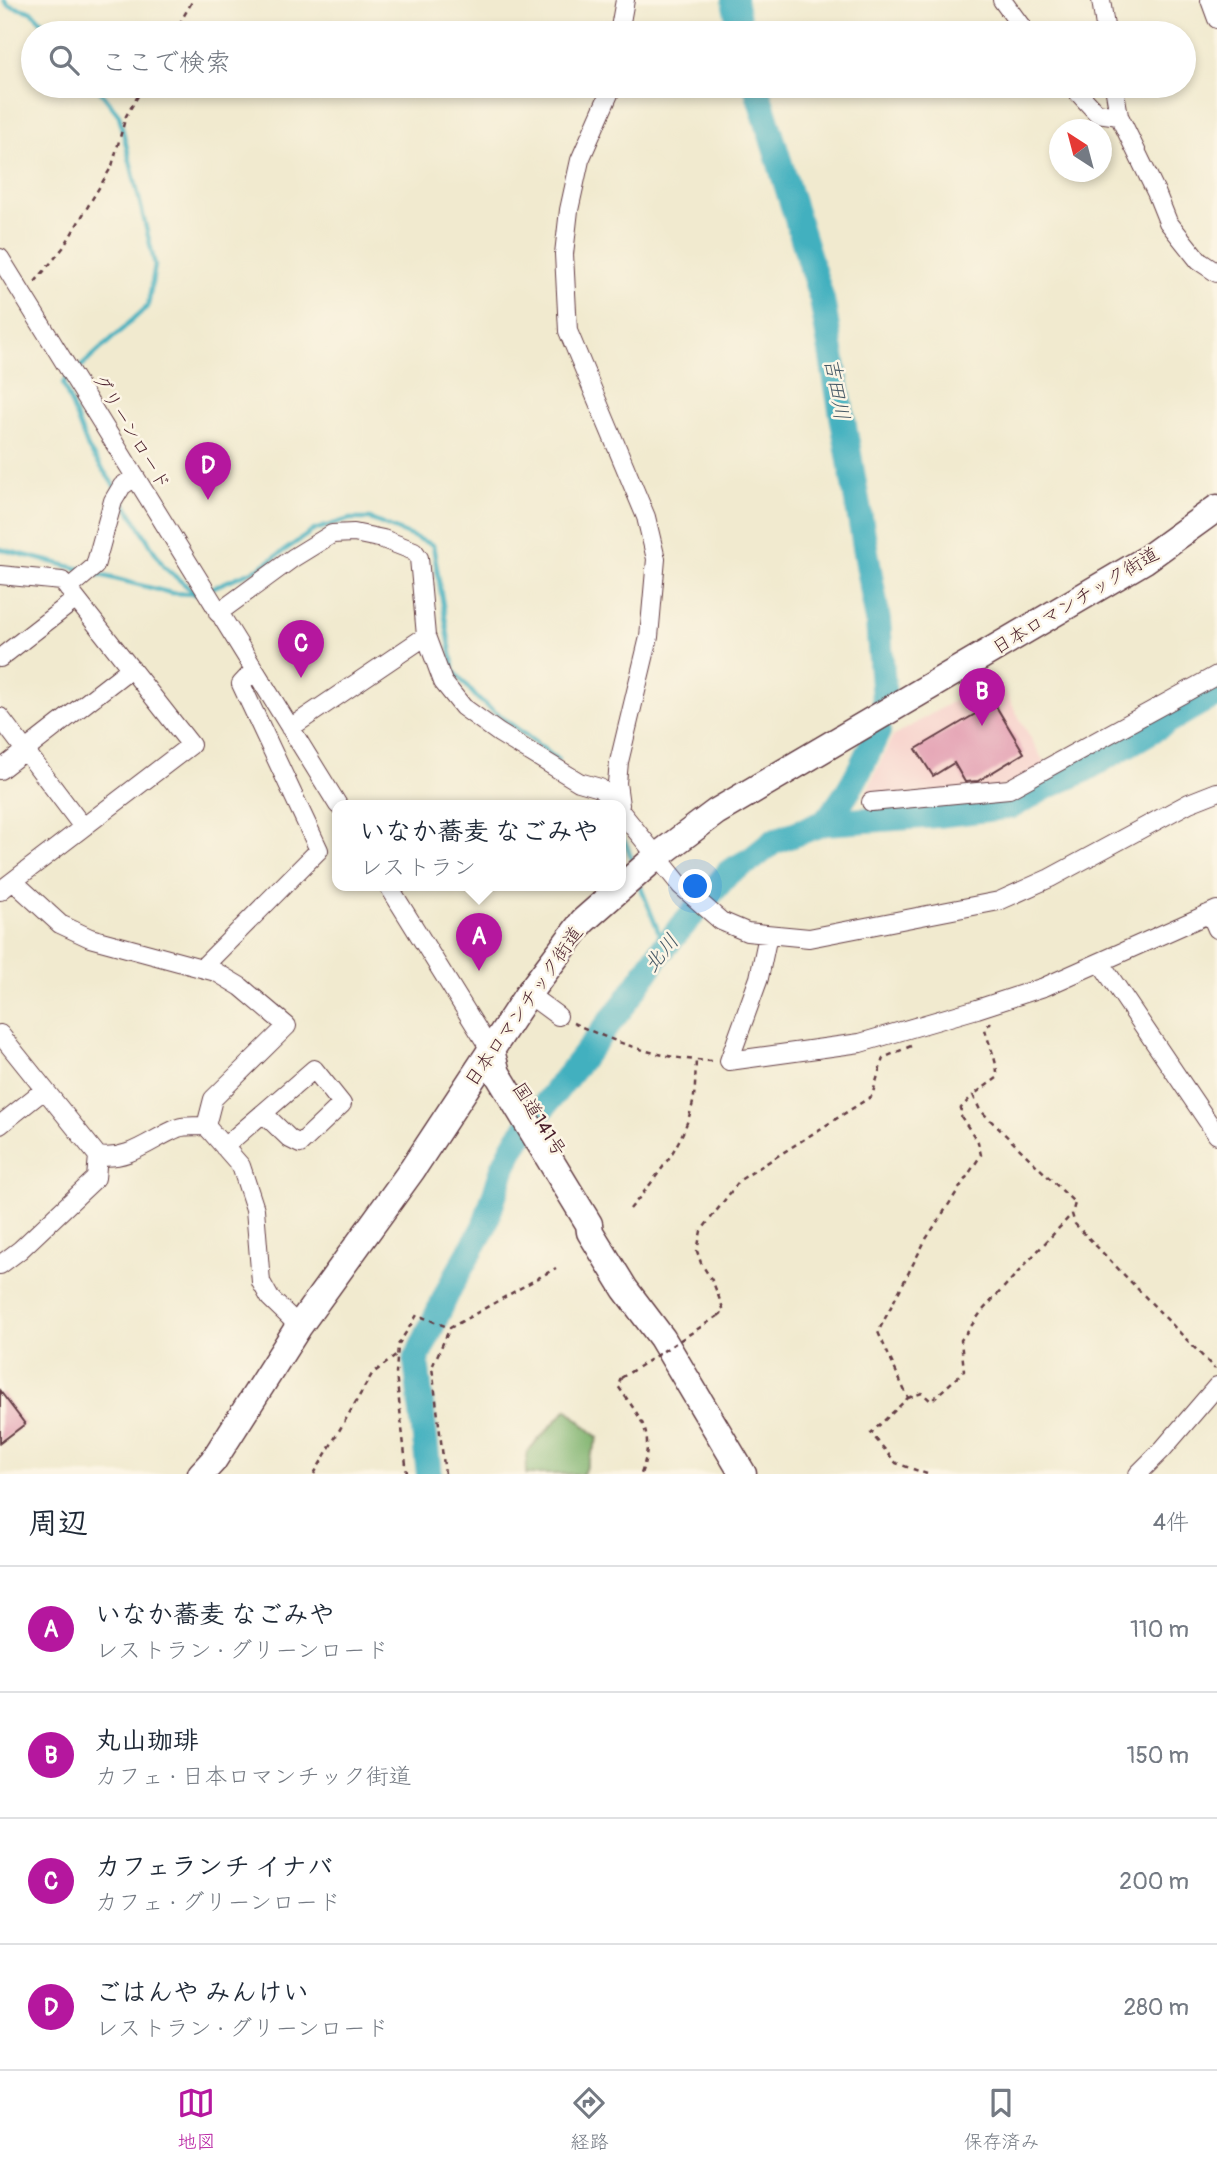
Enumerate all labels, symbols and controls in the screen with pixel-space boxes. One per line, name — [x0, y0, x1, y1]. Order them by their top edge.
search box — [21, 21, 1196, 98]
icon: search — [45, 41, 83, 79]
text: ここで検索 — [101, 47, 231, 79]
north arrow — [1049, 119, 1112, 182]
water label: 吉田川 — [818, 356, 855, 422]
street label: グリーンロード — [87, 369, 175, 494]
pin: D — [185, 442, 231, 500]
street label: 日本ロマンチック街道 — [988, 542, 1163, 660]
pin: C — [278, 620, 324, 678]
pin: B — [959, 668, 1005, 726]
popup — [332, 800, 626, 891]
text: いなか蕎麦 なごみや — [359, 816, 599, 848]
text: レストラン — [359, 853, 476, 882]
your location — [678, 869, 712, 903]
pin: A — [456, 913, 502, 971]
street label: 日本ロマンチック街道 — [459, 922, 588, 1091]
water label: 北川 — [638, 928, 685, 978]
street label: 国道141号 — [507, 1078, 571, 1161]
text: 周辺 — [28, 1505, 88, 1542]
text: 4件 — [1153, 1508, 1189, 1537]
text: いなか蕎麦 なごみや — [95, 1599, 335, 1631]
text: A — [44, 1615, 58, 1644]
text: 110 m — [1130, 1615, 1189, 1644]
text: レストラン · グリーンロード — [95, 1636, 389, 1665]
text: 丸山珈琲 — [95, 1725, 199, 1757]
text: B — [44, 1741, 58, 1770]
text: 150 m — [1126, 1741, 1189, 1770]
text: カフェ · 日本ロマンチック街道 — [95, 1762, 412, 1791]
text: カフェランチ イナバ — [95, 1851, 333, 1883]
text: C — [44, 1867, 58, 1896]
text: 200 m — [1119, 1867, 1189, 1896]
text: カフェ · グリーンロード — [95, 1888, 341, 1917]
text: ごはんや みんけい — [95, 1977, 309, 2009]
text: D — [44, 1993, 58, 2022]
text: 280 m — [1123, 1993, 1189, 2022]
text: レストラン · グリーンロード — [95, 2014, 389, 2043]
tab: 地図 — [177, 2084, 216, 2154]
tab: 経路 — [570, 2084, 609, 2154]
tab: 保存済み — [963, 2084, 1040, 2154]

